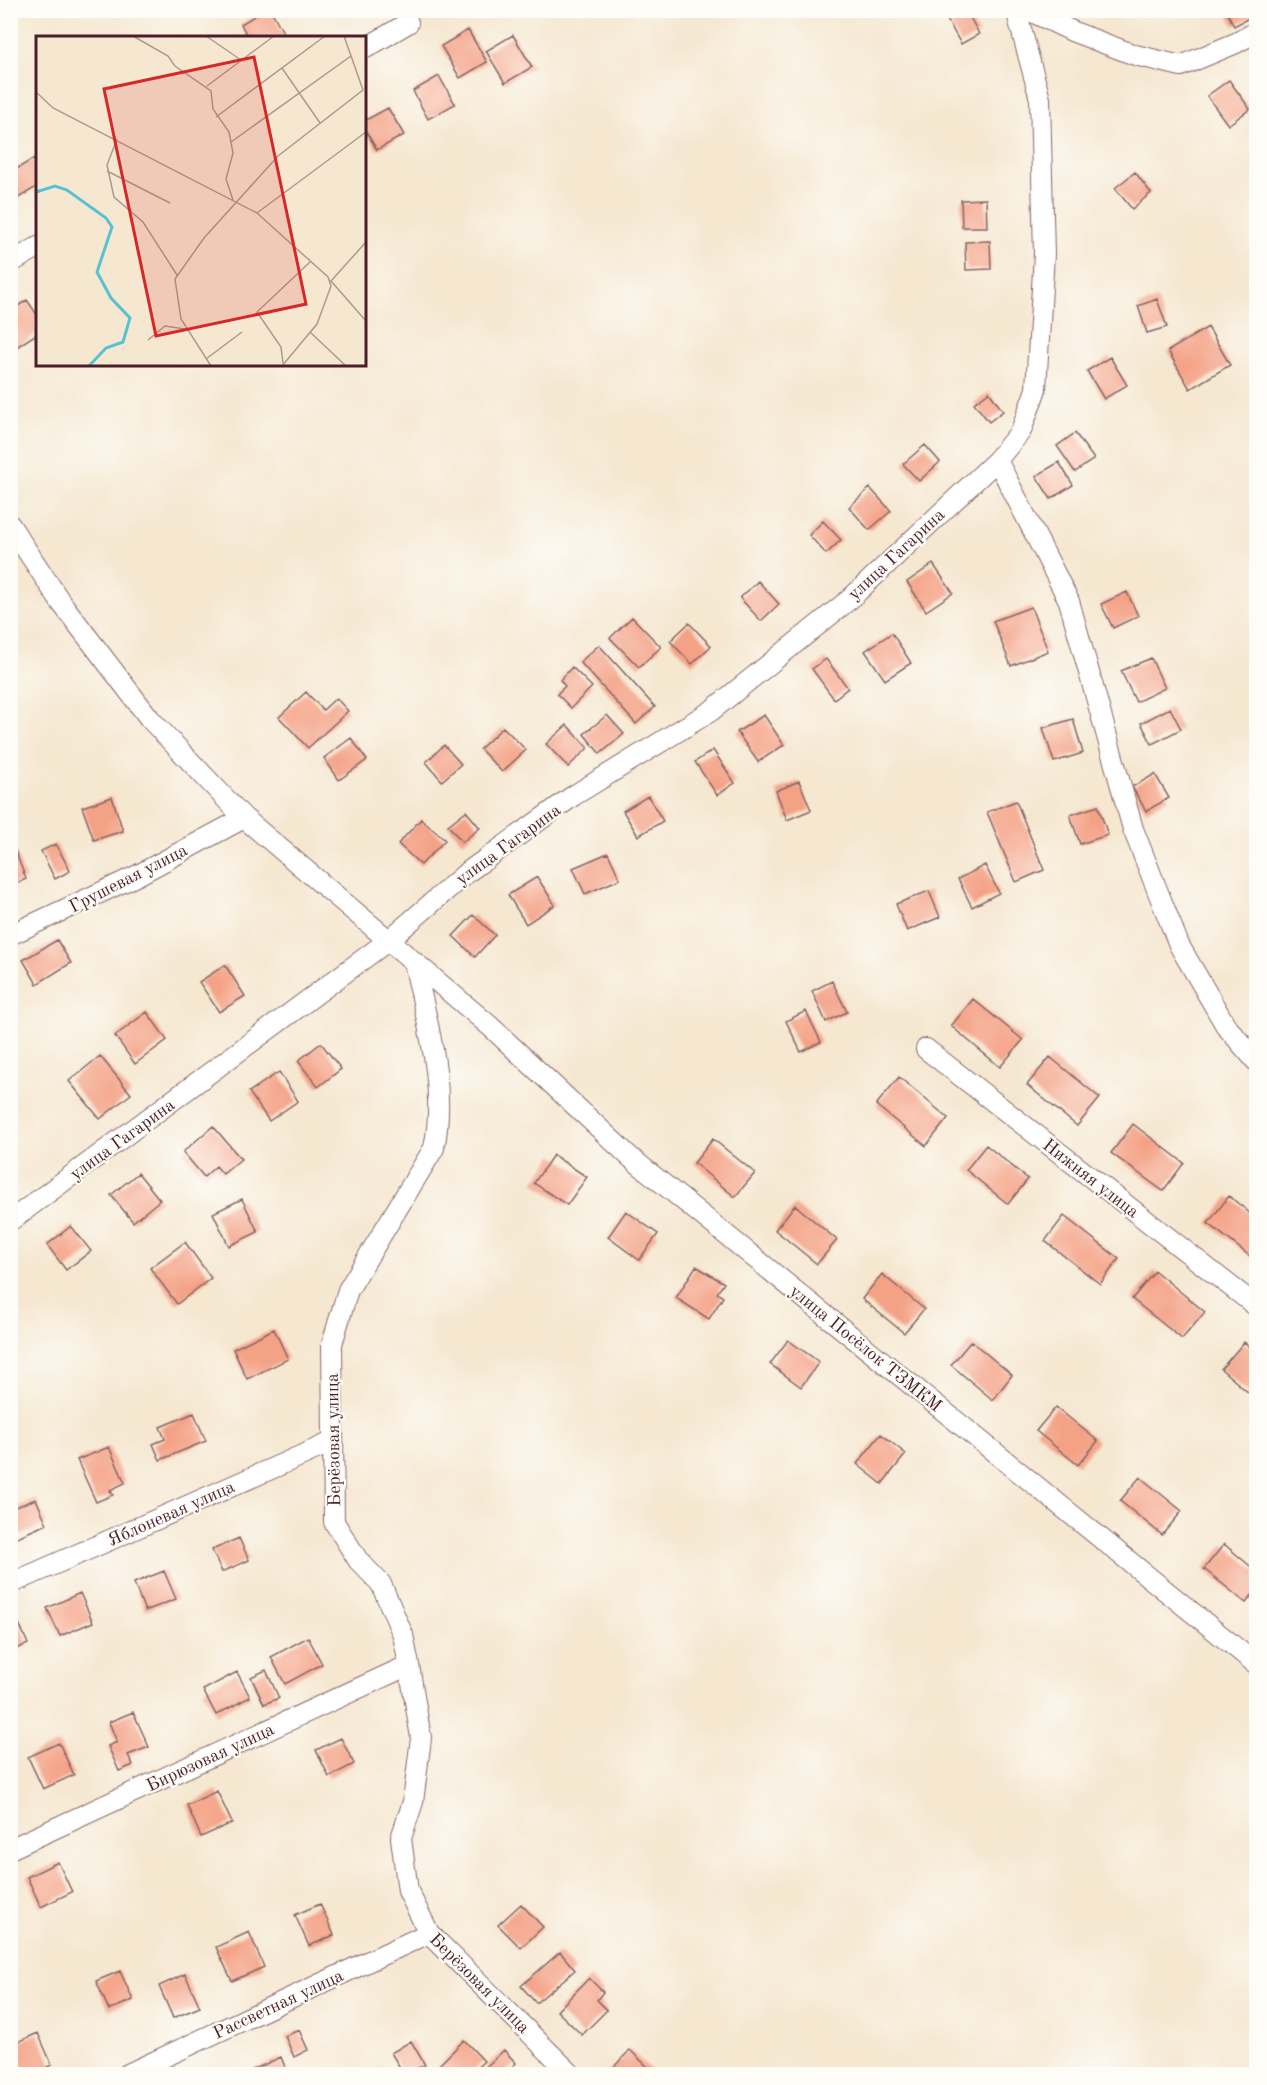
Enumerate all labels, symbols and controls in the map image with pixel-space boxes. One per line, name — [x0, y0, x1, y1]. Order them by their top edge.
inset map — [36, 36, 366, 366]
street label: улица Гагарина — [845, 506, 948, 604]
street label: улица Гагарина — [453, 801, 564, 889]
street label: Грушевая улица — [66, 841, 191, 916]
street label: улица Гагарина — [67, 1096, 178, 1184]
street label: Нижняя улица — [1039, 1136, 1142, 1222]
street label: улица Посёлок ТЗМКМ — [786, 1282, 945, 1415]
street label: Берёзовая улица — [324, 1373, 344, 1507]
street label: Яблоневая улица — [105, 1478, 238, 1550]
street label: Бирюзовая улица — [144, 1720, 277, 1795]
street label: Берёзовая улица — [426, 1930, 533, 2037]
street label: Рассветная улица — [211, 1967, 346, 2043]

